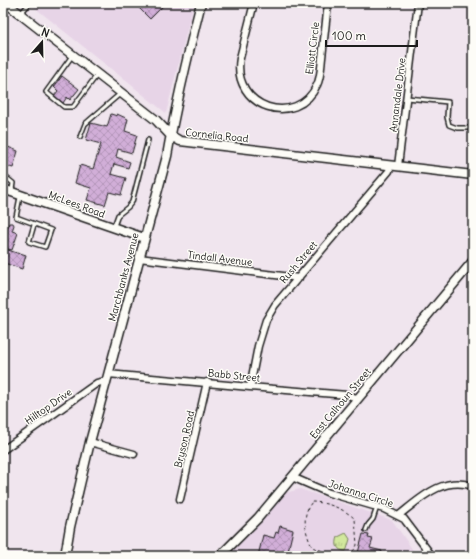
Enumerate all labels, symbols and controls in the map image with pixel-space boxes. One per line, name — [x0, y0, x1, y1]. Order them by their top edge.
street label: Elliott Circle — [303, 21, 322, 75]
north arrow — [22, 22, 62, 62]
scale bar — [326, 22, 417, 48]
text: N — [39, 25, 51, 40]
text: 100 m — [332, 28, 366, 43]
street label: Annandale Drive — [386, 57, 409, 133]
street label: Cornelia Road — [185, 126, 249, 145]
street label: McLees Road — [47, 188, 107, 221]
street label: Marchbanks Avenue — [105, 231, 142, 323]
street label: Rush Street — [277, 238, 320, 286]
street label: Tindall Avenue — [187, 248, 253, 269]
street label: East Calhoun Street — [307, 365, 374, 441]
street label: Babb Street — [207, 366, 261, 385]
street label: Hilltop Drive — [22, 385, 74, 427]
street label: Bryson Road — [172, 409, 197, 469]
street label: Johanna Circle — [327, 477, 395, 510]

